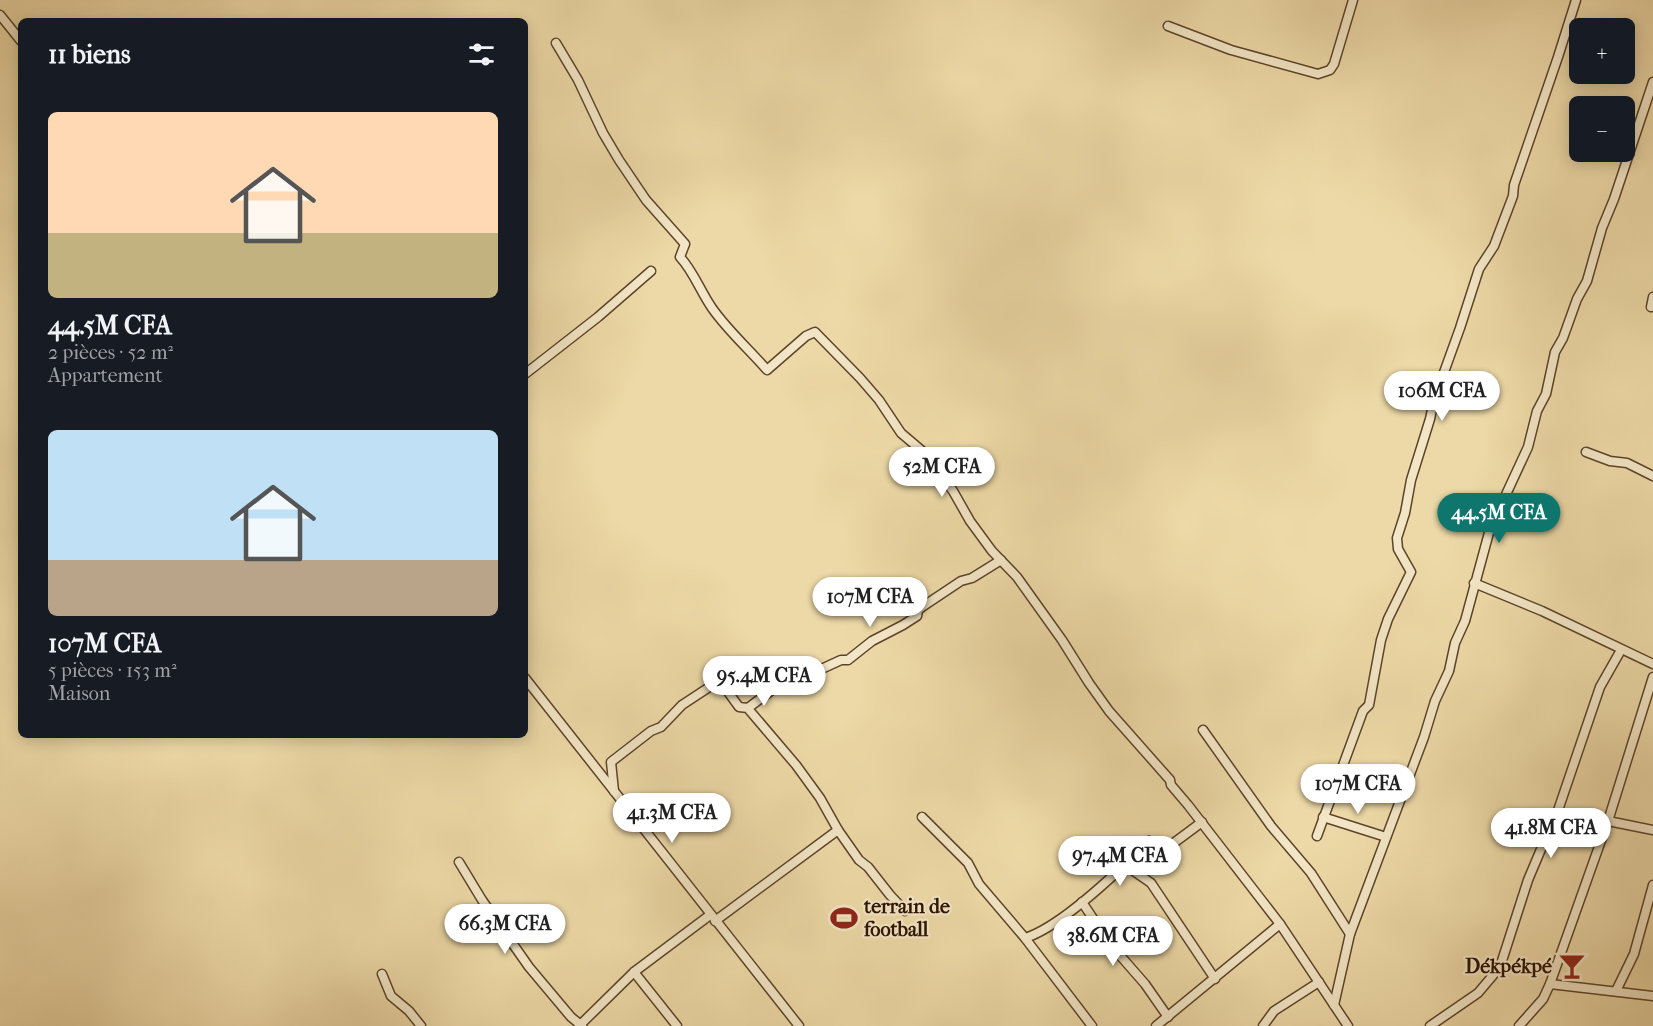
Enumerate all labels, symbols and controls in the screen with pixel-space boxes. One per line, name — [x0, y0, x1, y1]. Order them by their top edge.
map controls — [1569, 18, 1635, 162]
button: + — [1569, 18, 1635, 84]
icon: filters — [465, 38, 498, 71]
text: 11 biens — [48, 39, 131, 70]
button: − — [1569, 96, 1635, 162]
icon: home — [219, 151, 327, 259]
text: 44.5M CFA — [48, 310, 172, 341]
text: 2 pièces · 52 m² — [48, 341, 173, 364]
text: Appartement — [48, 364, 163, 387]
pin: 106M CFA — [1380, 371, 1504, 422]
text: 106M CFA — [1398, 379, 1486, 402]
pin: 52M CFA — [887, 447, 997, 498]
text: 52M CFA — [903, 455, 981, 478]
icon: home — [219, 469, 327, 577]
pin: 44.5M CFA — [1430, 493, 1568, 544]
text: 44.5M CFA — [1451, 501, 1547, 524]
pin: 107M CFA — [808, 577, 932, 628]
text: 107M CFA — [826, 585, 914, 608]
text: 107M CFA — [48, 628, 161, 659]
pin: 95.4M CFA — [695, 656, 833, 707]
text: 5 pièces · 153 m² — [48, 659, 177, 682]
text: 95.4M CFA — [717, 664, 811, 687]
text: Maison — [48, 682, 110, 705]
pin: 107M CFA — [1296, 764, 1420, 815]
text: 107M CFA — [1314, 772, 1402, 795]
pin: 41.3M CFA — [603, 793, 741, 844]
text: 41.3M CFA — [627, 801, 717, 824]
pin: 41.8M CFA — [1482, 808, 1620, 859]
text: 41.8M CFA — [1505, 816, 1597, 839]
pin: 97.4M CFA — [1051, 836, 1189, 887]
text: 97.4M CFA — [1072, 844, 1168, 867]
place label: terrain de football — [863, 895, 950, 941]
sports icon: terrain de football — [829, 903, 859, 933]
pin: 66.3M CFA — [436, 904, 574, 955]
text: 66.3M CFA — [458, 912, 552, 935]
pin: 38.6M CFA — [1044, 916, 1182, 967]
text: 38.6M CFA — [1067, 924, 1159, 947]
bar icon: Dékpékpé — [1557, 951, 1587, 981]
place label: Dékpékpé — [1465, 955, 1552, 978]

